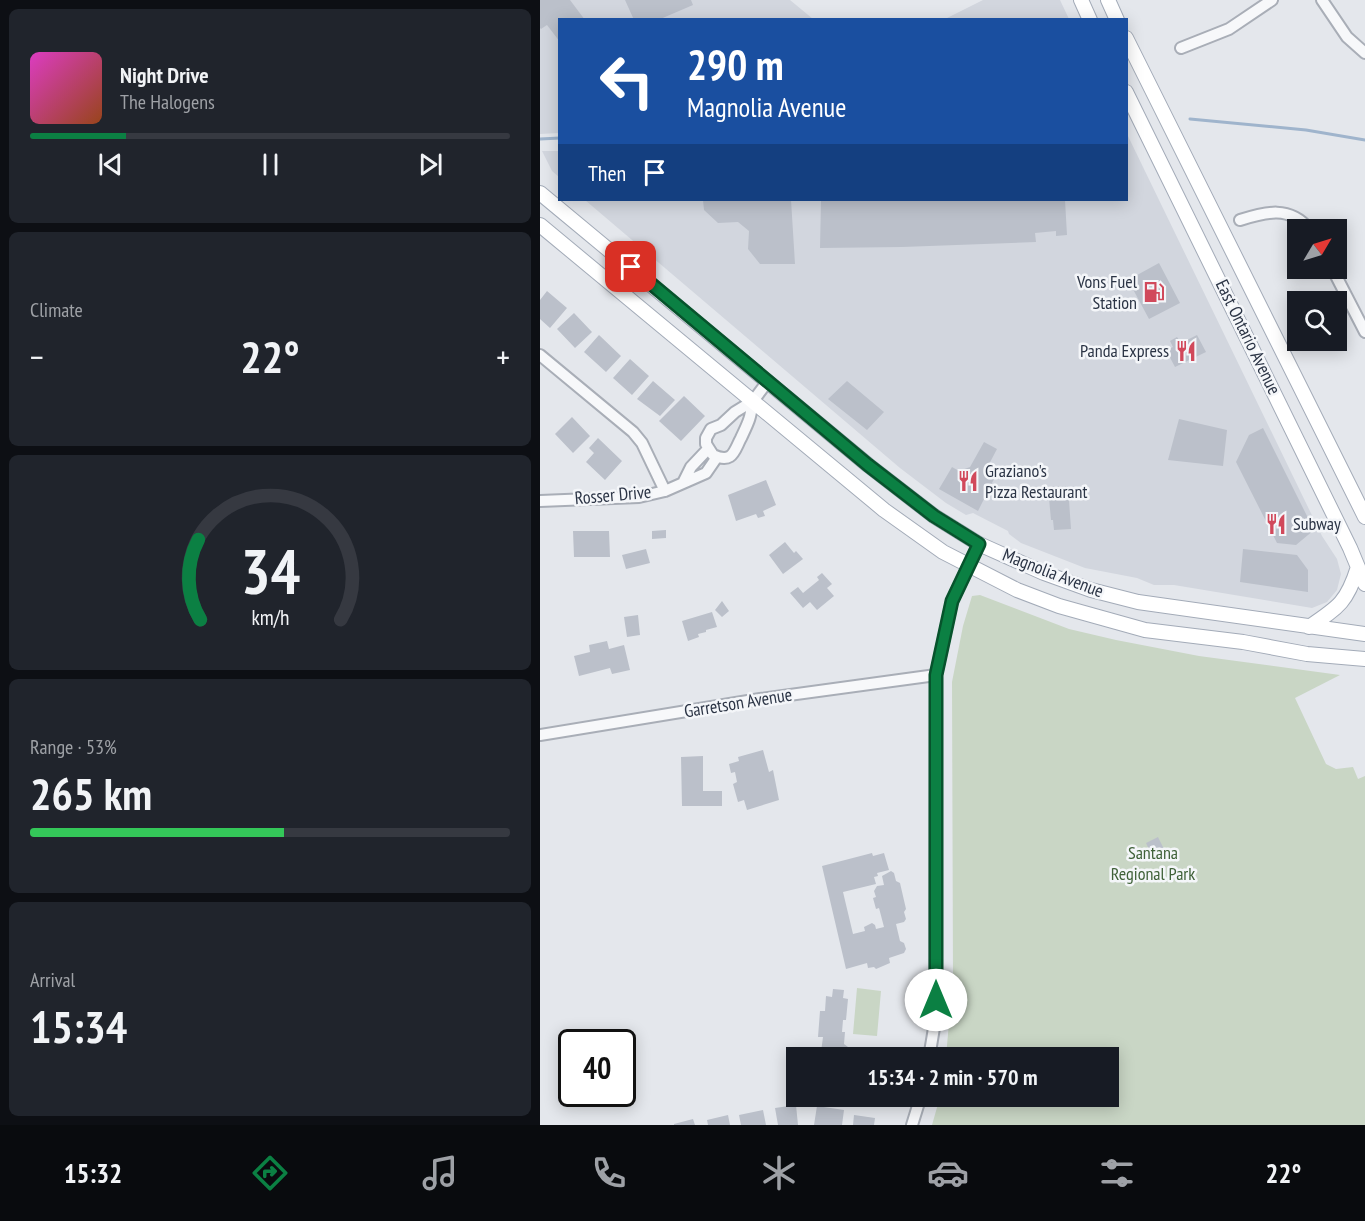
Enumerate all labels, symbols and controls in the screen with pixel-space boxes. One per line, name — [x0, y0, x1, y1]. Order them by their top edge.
text: 290 m — [687, 37, 784, 92]
icon: left — [588, 42, 666, 120]
text: Night Drive — [120, 61, 209, 89]
text: The Halogens — [120, 89, 215, 115]
text: Magnolia Avenue — [687, 90, 846, 124]
icon: previous — [94, 148, 127, 181]
icon: pause — [254, 148, 287, 181]
icon: next — [414, 148, 447, 181]
icon: arrive — [638, 156, 671, 189]
text: Then — [588, 159, 626, 187]
north arrow — [1287, 219, 1347, 279]
map controls — [1287, 219, 1347, 351]
pin — [605, 241, 656, 292]
icon: arrive — [614, 250, 647, 283]
place label: Vons Fuel Station — [1076, 270, 1138, 314]
street label: East Ontario Avenue — [1211, 275, 1286, 398]
fuel station icon: Vons Fuel Station — [1142, 280, 1166, 304]
button: search — [1287, 291, 1347, 351]
text: Climate — [30, 297, 83, 323]
text: 22° — [240, 327, 300, 385]
text: − — [30, 335, 44, 378]
text: + — [496, 335, 510, 378]
place label: Panda Express — [1080, 339, 1169, 362]
restaurant icon: Panda Express — [1174, 339, 1198, 363]
place label: Graziano's Pizza Restaurant — [985, 459, 1087, 503]
restaurant icon: Graziano's Pizza Restaurant — [956, 469, 980, 493]
street label: Rosser Drive — [574, 480, 652, 509]
restaurant icon: Subway — [1264, 512, 1288, 536]
place label: Subway — [1293, 512, 1341, 535]
text: 34 — [240, 530, 300, 611]
street label: Magnolia Avenue — [999, 543, 1107, 602]
text: km/h — [251, 603, 289, 631]
street label: Garretson Avenue — [682, 683, 794, 722]
text: Range · 53% — [30, 734, 117, 760]
text: 265 km — [30, 764, 152, 822]
park label: Santana Regional Park — [1111, 841, 1195, 885]
text: Arrival — [30, 967, 75, 993]
position arrow — [904, 968, 968, 1032]
text: 15:34 — [30, 997, 127, 1055]
speed limit sign: 40 — [558, 1029, 636, 1107]
text: 15:34 · 2 min · 570 m — [867, 1063, 1038, 1091]
icon: directions — [249, 1152, 291, 1194]
icon: music — [419, 1152, 461, 1194]
icon: phone — [588, 1152, 630, 1194]
icon: climate — [758, 1152, 800, 1194]
icon: car — [927, 1152, 969, 1194]
icon: filters — [1096, 1152, 1138, 1194]
text: 15:32 — [64, 1156, 122, 1190]
text: 22° — [1266, 1156, 1301, 1190]

